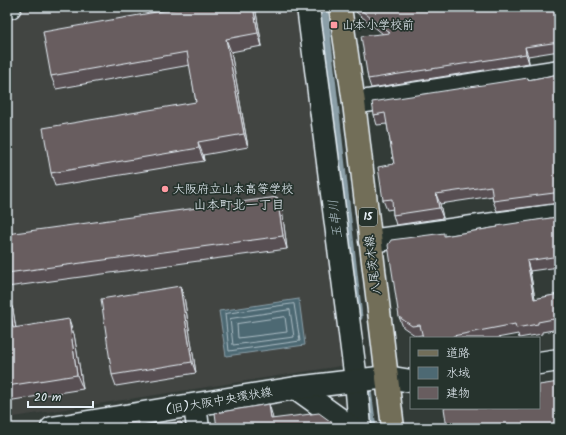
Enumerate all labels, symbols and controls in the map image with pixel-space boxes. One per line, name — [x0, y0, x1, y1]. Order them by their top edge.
place label: 山本小学校前 — [342, 16, 414, 35]
marker: 山本小学校前 — [329, 20, 339, 30]
place label: 大阪府立山本高等学校 — [173, 180, 293, 199]
marker: 大阪府立山本高等学校 — [160, 184, 170, 194]
district label: 山本町北一丁目 — [193, 195, 285, 216]
water label: 玉串川 — [323, 198, 349, 240]
road number: 15 — [359, 208, 377, 226]
street label: 八尾茨木線 — [360, 234, 386, 296]
legend — [410, 337, 540, 409]
text: 道路 — [446, 344, 470, 363]
text: 水域 — [446, 364, 470, 383]
street label: (旧)大阪中央環状線 — [164, 382, 274, 420]
scale bar — [28, 383, 93, 409]
text: 建物 — [446, 384, 470, 403]
text: 20 m — [34, 388, 62, 407]

